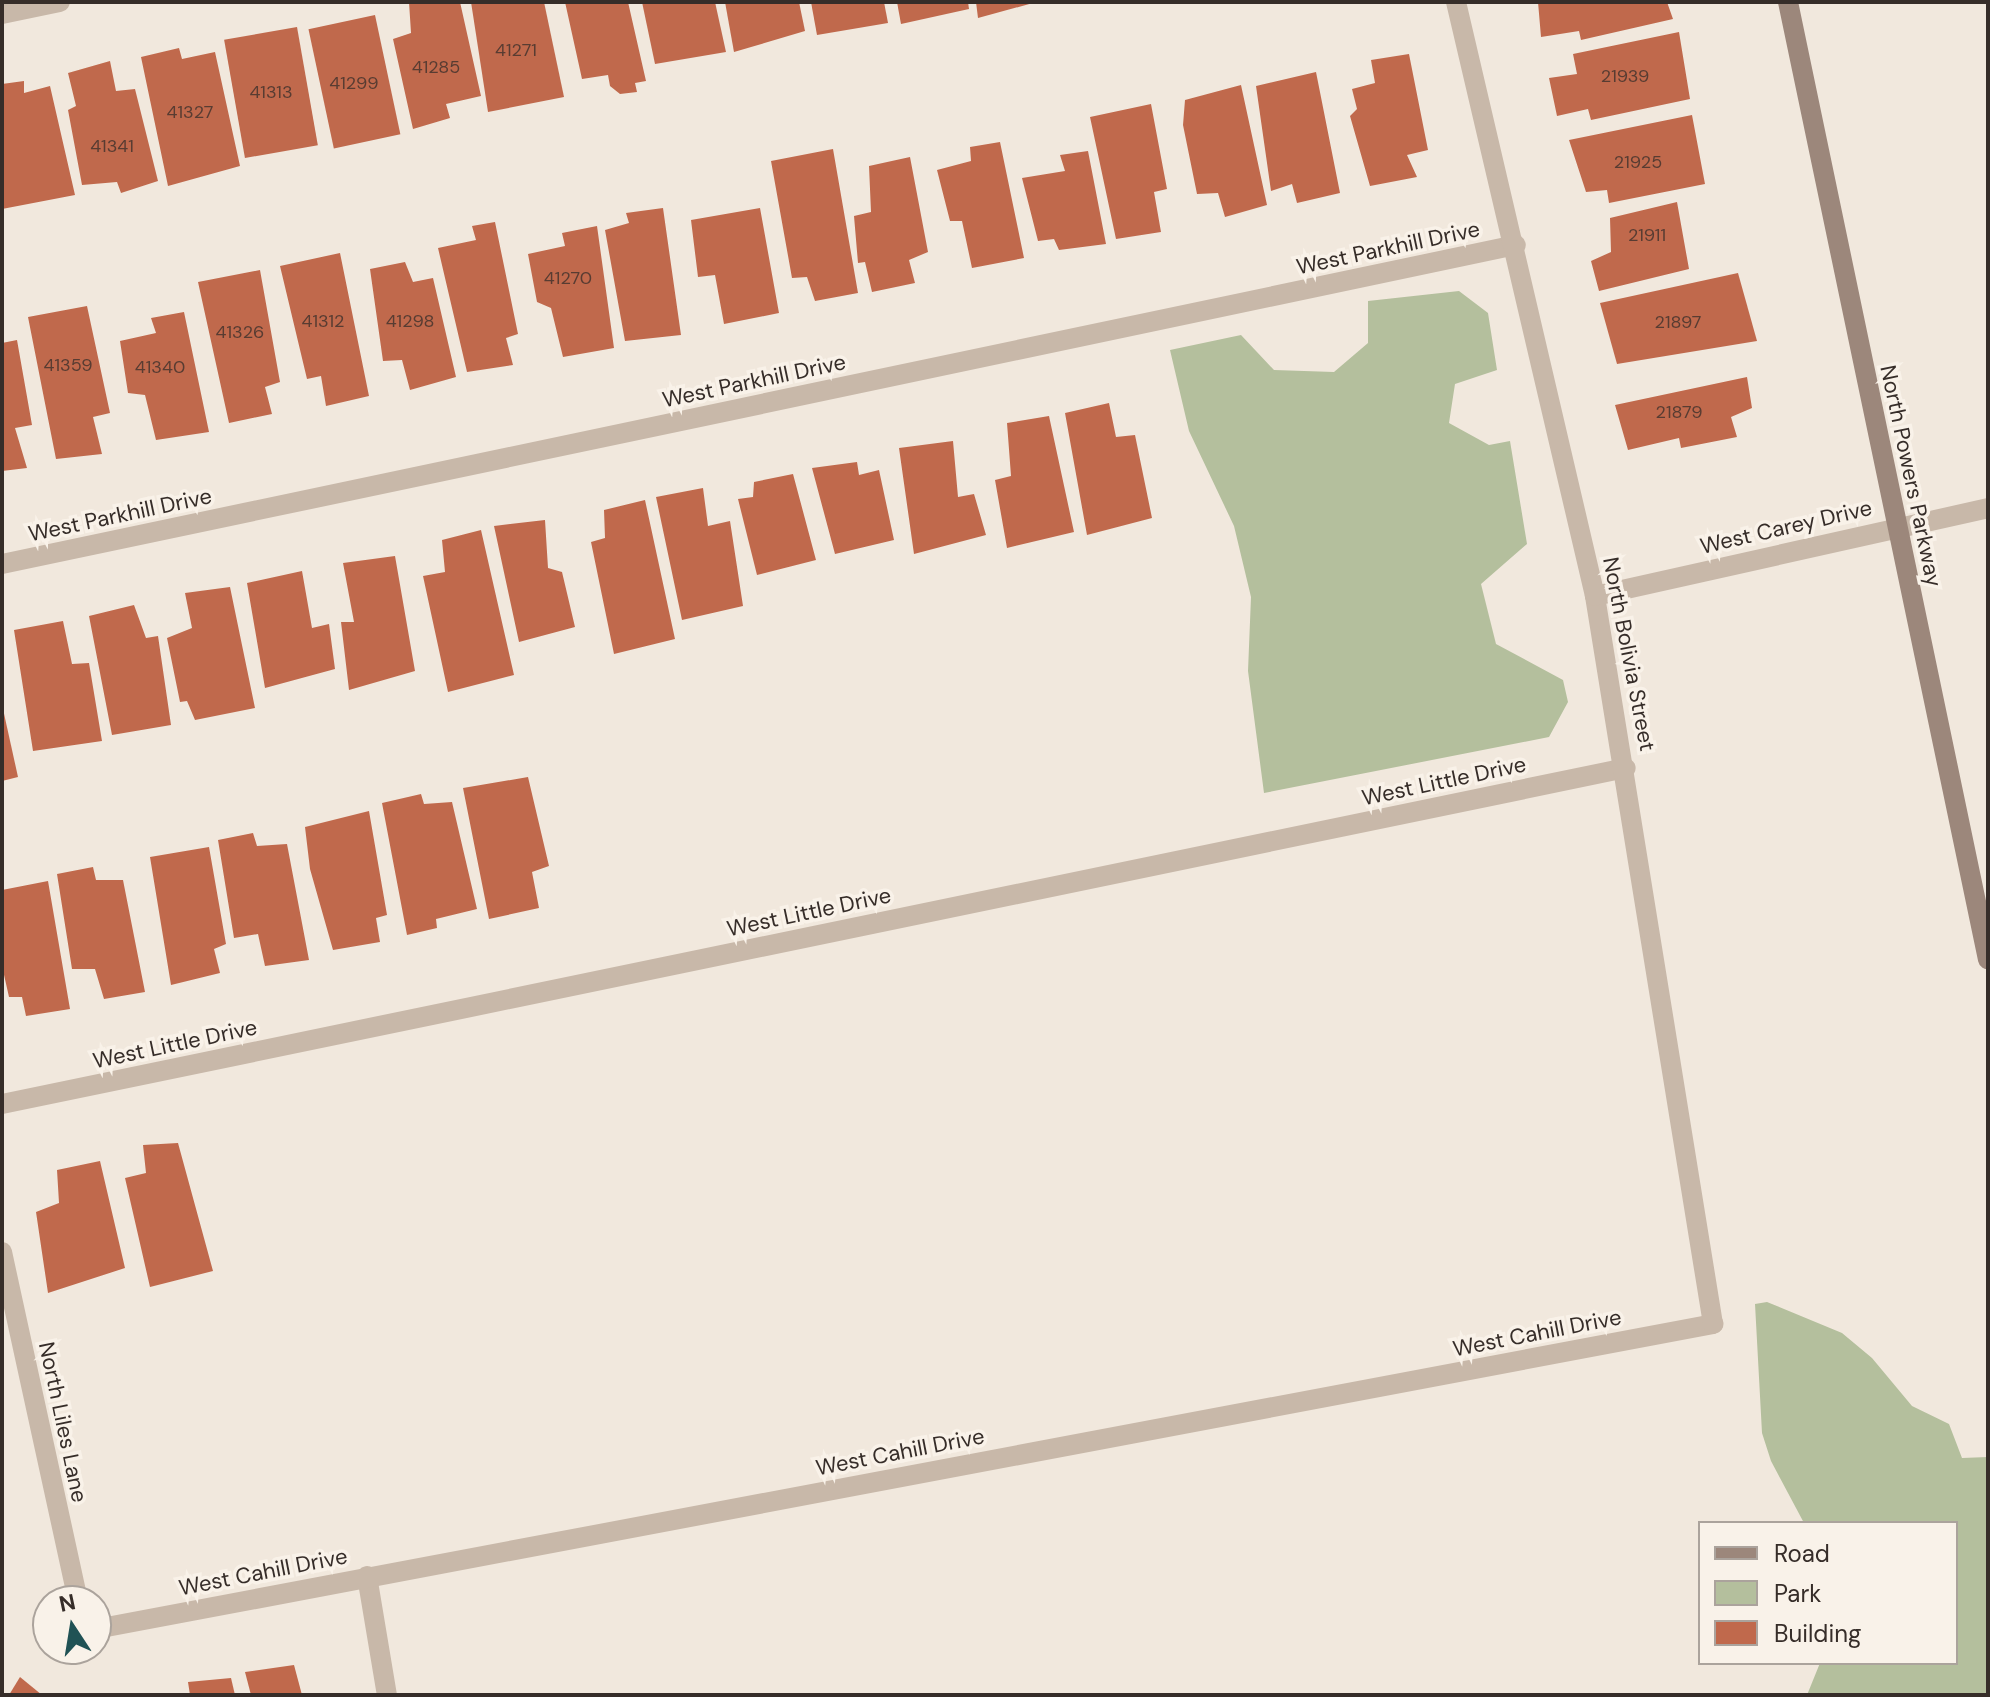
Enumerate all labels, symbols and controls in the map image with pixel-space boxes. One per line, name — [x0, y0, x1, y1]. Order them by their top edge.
house number: 41271 — [495, 39, 537, 61]
house number: 41285 — [412, 56, 460, 78]
house number: 21939 — [1601, 65, 1649, 87]
house number: 41299 — [329, 72, 379, 94]
house number: 41313 — [249, 81, 293, 103]
house number: 41327 — [167, 101, 213, 123]
house number: 41341 — [90, 135, 134, 157]
house number: 21925 — [1614, 151, 1662, 173]
street label: West Parkhill Drive — [1294, 216, 1482, 280]
house number: 21911 — [1628, 224, 1666, 246]
house number: 41270 — [544, 267, 592, 289]
house number: 41312 — [302, 310, 344, 332]
house number: 41298 — [386, 310, 434, 332]
house number: 21897 — [1655, 311, 1701, 333]
house number: 41326 — [216, 321, 264, 343]
street label: West Parkhill Drive — [660, 349, 848, 413]
house number: 41359 — [44, 354, 92, 376]
house number: 41340 — [135, 356, 185, 378]
street label: North Powers Parkway — [1875, 363, 1947, 589]
house number: 21879 — [1656, 401, 1702, 423]
street label: West Parkhill Drive — [26, 483, 214, 547]
street label: West Carey Drive — [1698, 494, 1874, 560]
street label: North Bolivia Street — [1597, 555, 1661, 753]
street label: West Little Drive — [1359, 751, 1529, 811]
street label: West Little Drive — [724, 882, 894, 942]
street label: West Little Drive — [90, 1014, 260, 1074]
street label: West Cahill Drive — [1450, 1304, 1624, 1362]
street label: North Liles Lane — [33, 1339, 93, 1505]
street label: West Cahill Drive — [813, 1423, 987, 1481]
legend — [1698, 1521, 1958, 1665]
text: Road — [1774, 1538, 1830, 1569]
street label: West Cahill Drive — [176, 1543, 350, 1601]
text: Park — [1774, 1578, 1821, 1609]
north arrow — [32, 1585, 112, 1665]
text: N — [56, 1587, 78, 1619]
text: Building — [1774, 1618, 1861, 1649]

